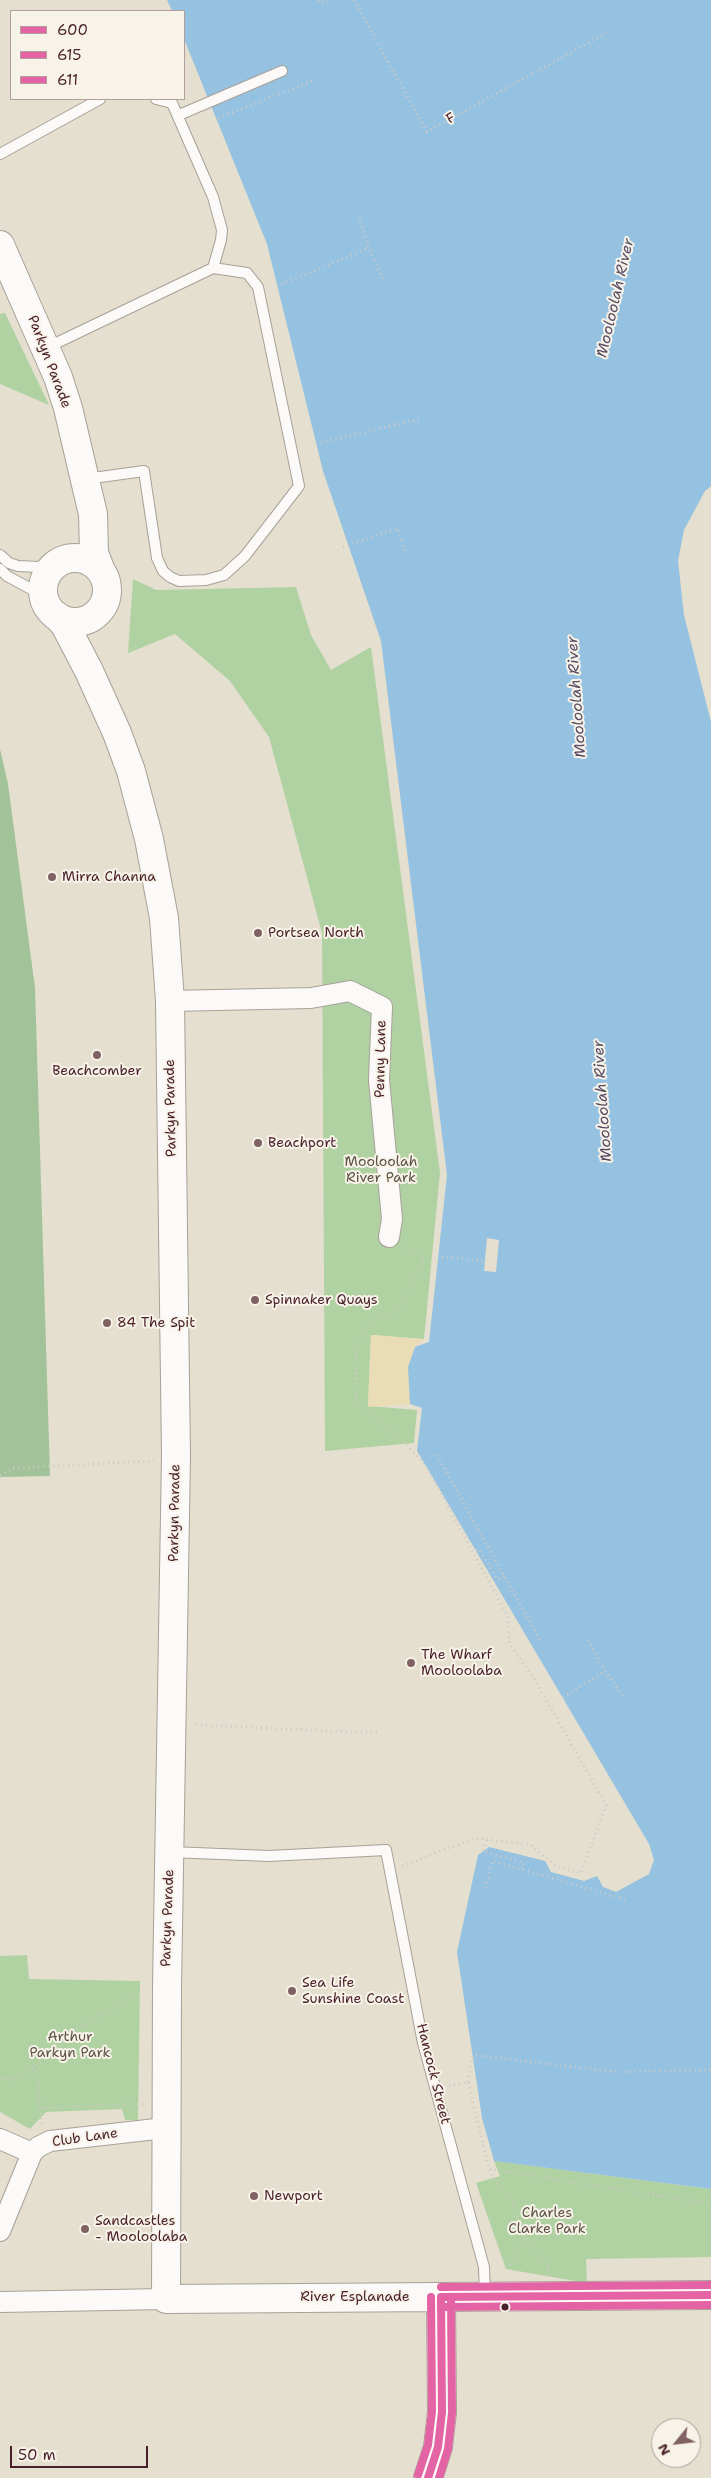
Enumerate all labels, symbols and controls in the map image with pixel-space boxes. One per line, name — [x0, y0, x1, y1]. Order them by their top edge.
legend — [10, 10, 185, 100]
text: 600 — [57, 20, 88, 40]
text: 615 — [57, 45, 82, 65]
text: 611 — [57, 70, 78, 90]
street label: F — [443, 110, 459, 128]
water label: Mooloolah River — [594, 237, 638, 359]
street label: Parkyn Parade — [24, 313, 74, 411]
water label: Mooloolah River — [564, 636, 590, 758]
place label: Mirra Channa — [62, 869, 156, 885]
marker: Mirra Channa — [46, 871, 58, 883]
place label: Portsea North — [268, 925, 364, 941]
marker: Portsea North — [252, 927, 264, 939]
street label: Penny Lane — [372, 1020, 390, 1098]
water label: Mooloolah River — [590, 1040, 616, 1162]
marker: Beachcomber — [91, 1049, 103, 1061]
street label: Parkyn Parade — [162, 1059, 180, 1157]
place label: Beachcomber — [52, 1063, 142, 1079]
place label: Beachport — [268, 1135, 336, 1151]
marker: Beachport — [252, 1137, 264, 1149]
park label: Mooloolah River Park — [345, 1154, 417, 1186]
place label: Spinnaker Quays — [265, 1292, 378, 1308]
marker: Spinnaker Quays — [249, 1294, 261, 1306]
place label: 84 The Spit — [117, 1315, 195, 1331]
marker: 84 The Spit — [101, 1317, 113, 1329]
street label: Parkyn Parade — [166, 1464, 184, 1562]
place label: The Wharf Mooloolaba — [421, 1647, 502, 1680]
marker: The Wharf Mooloolaba — [405, 1657, 417, 1669]
street label: Parkyn Parade — [158, 1869, 178, 1967]
place label: Sea Life Sunshine Coast — [302, 1975, 404, 2008]
marker: Sea Life Sunshine Coast — [286, 1985, 298, 1997]
street label: Hancock Street — [412, 2022, 454, 2126]
park label: Arthur Parkyn Park — [29, 2029, 111, 2062]
street label: Club Lane — [51, 2125, 119, 2151]
place label: Newport — [264, 2188, 323, 2204]
marker: Newport — [248, 2190, 260, 2202]
park label: Charles Clarke Park — [508, 2205, 586, 2238]
place label: Sandcastles - Mooloolaba — [95, 2213, 187, 2246]
marker: Sandcastles - Mooloolaba — [79, 2223, 91, 2235]
street label: River Esplanade — [300, 2289, 410, 2305]
unlabelled marker — [500, 2302, 510, 2312]
north arrow — [651, 2418, 701, 2468]
scale bar — [12, 2436, 150, 2468]
text: N — [653, 2441, 674, 2459]
text: 50 m — [18, 2445, 56, 2465]

